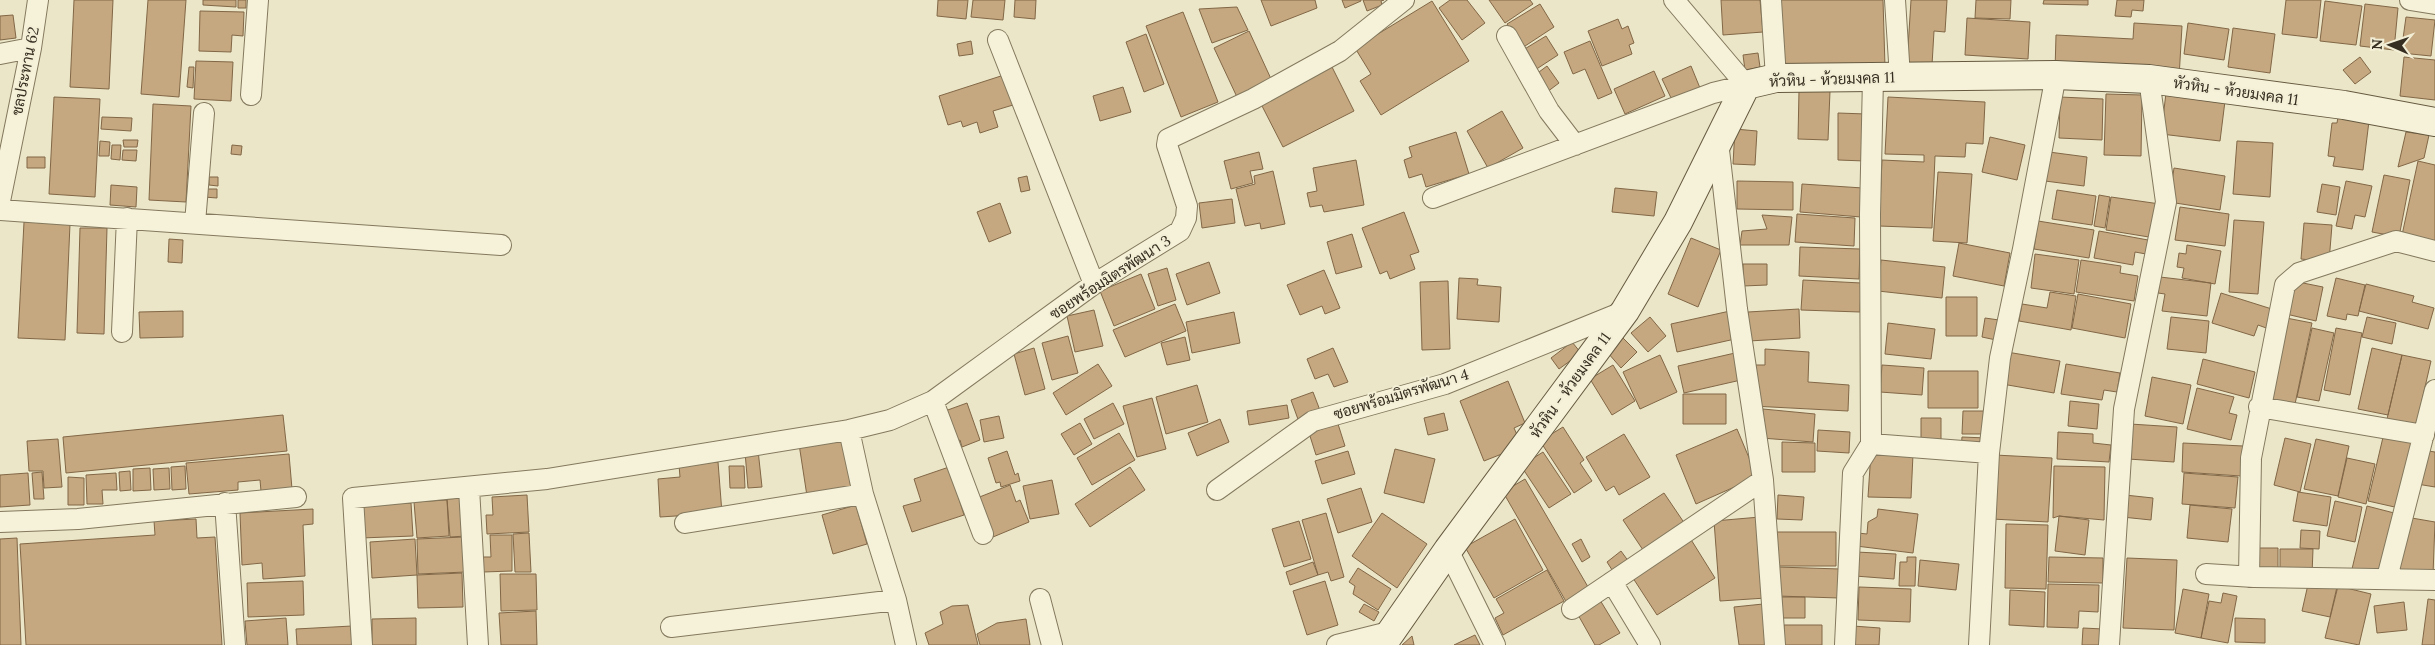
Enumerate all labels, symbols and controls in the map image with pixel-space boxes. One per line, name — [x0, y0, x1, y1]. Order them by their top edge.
north arrow — [2365, 20, 2415, 70]
street label: ชลประทาน 62 — [7, 25, 43, 117]
text: N — [2368, 39, 2386, 50]
street label: หัวหิน - ห้วยมงคล 11 — [1769, 67, 1895, 91]
street label: หัวหิน - ห้วยมงคล 11 — [2172, 73, 2300, 109]
street label: ซอยพร้อมมิตรพัฒนา 3 — [1046, 231, 1174, 323]
street label: หัวหิน - ห้วยมงคล 11 — [1525, 328, 1615, 442]
street label: ซอยพร้อมมิตรพัฒนา 4 — [1331, 364, 1471, 424]

